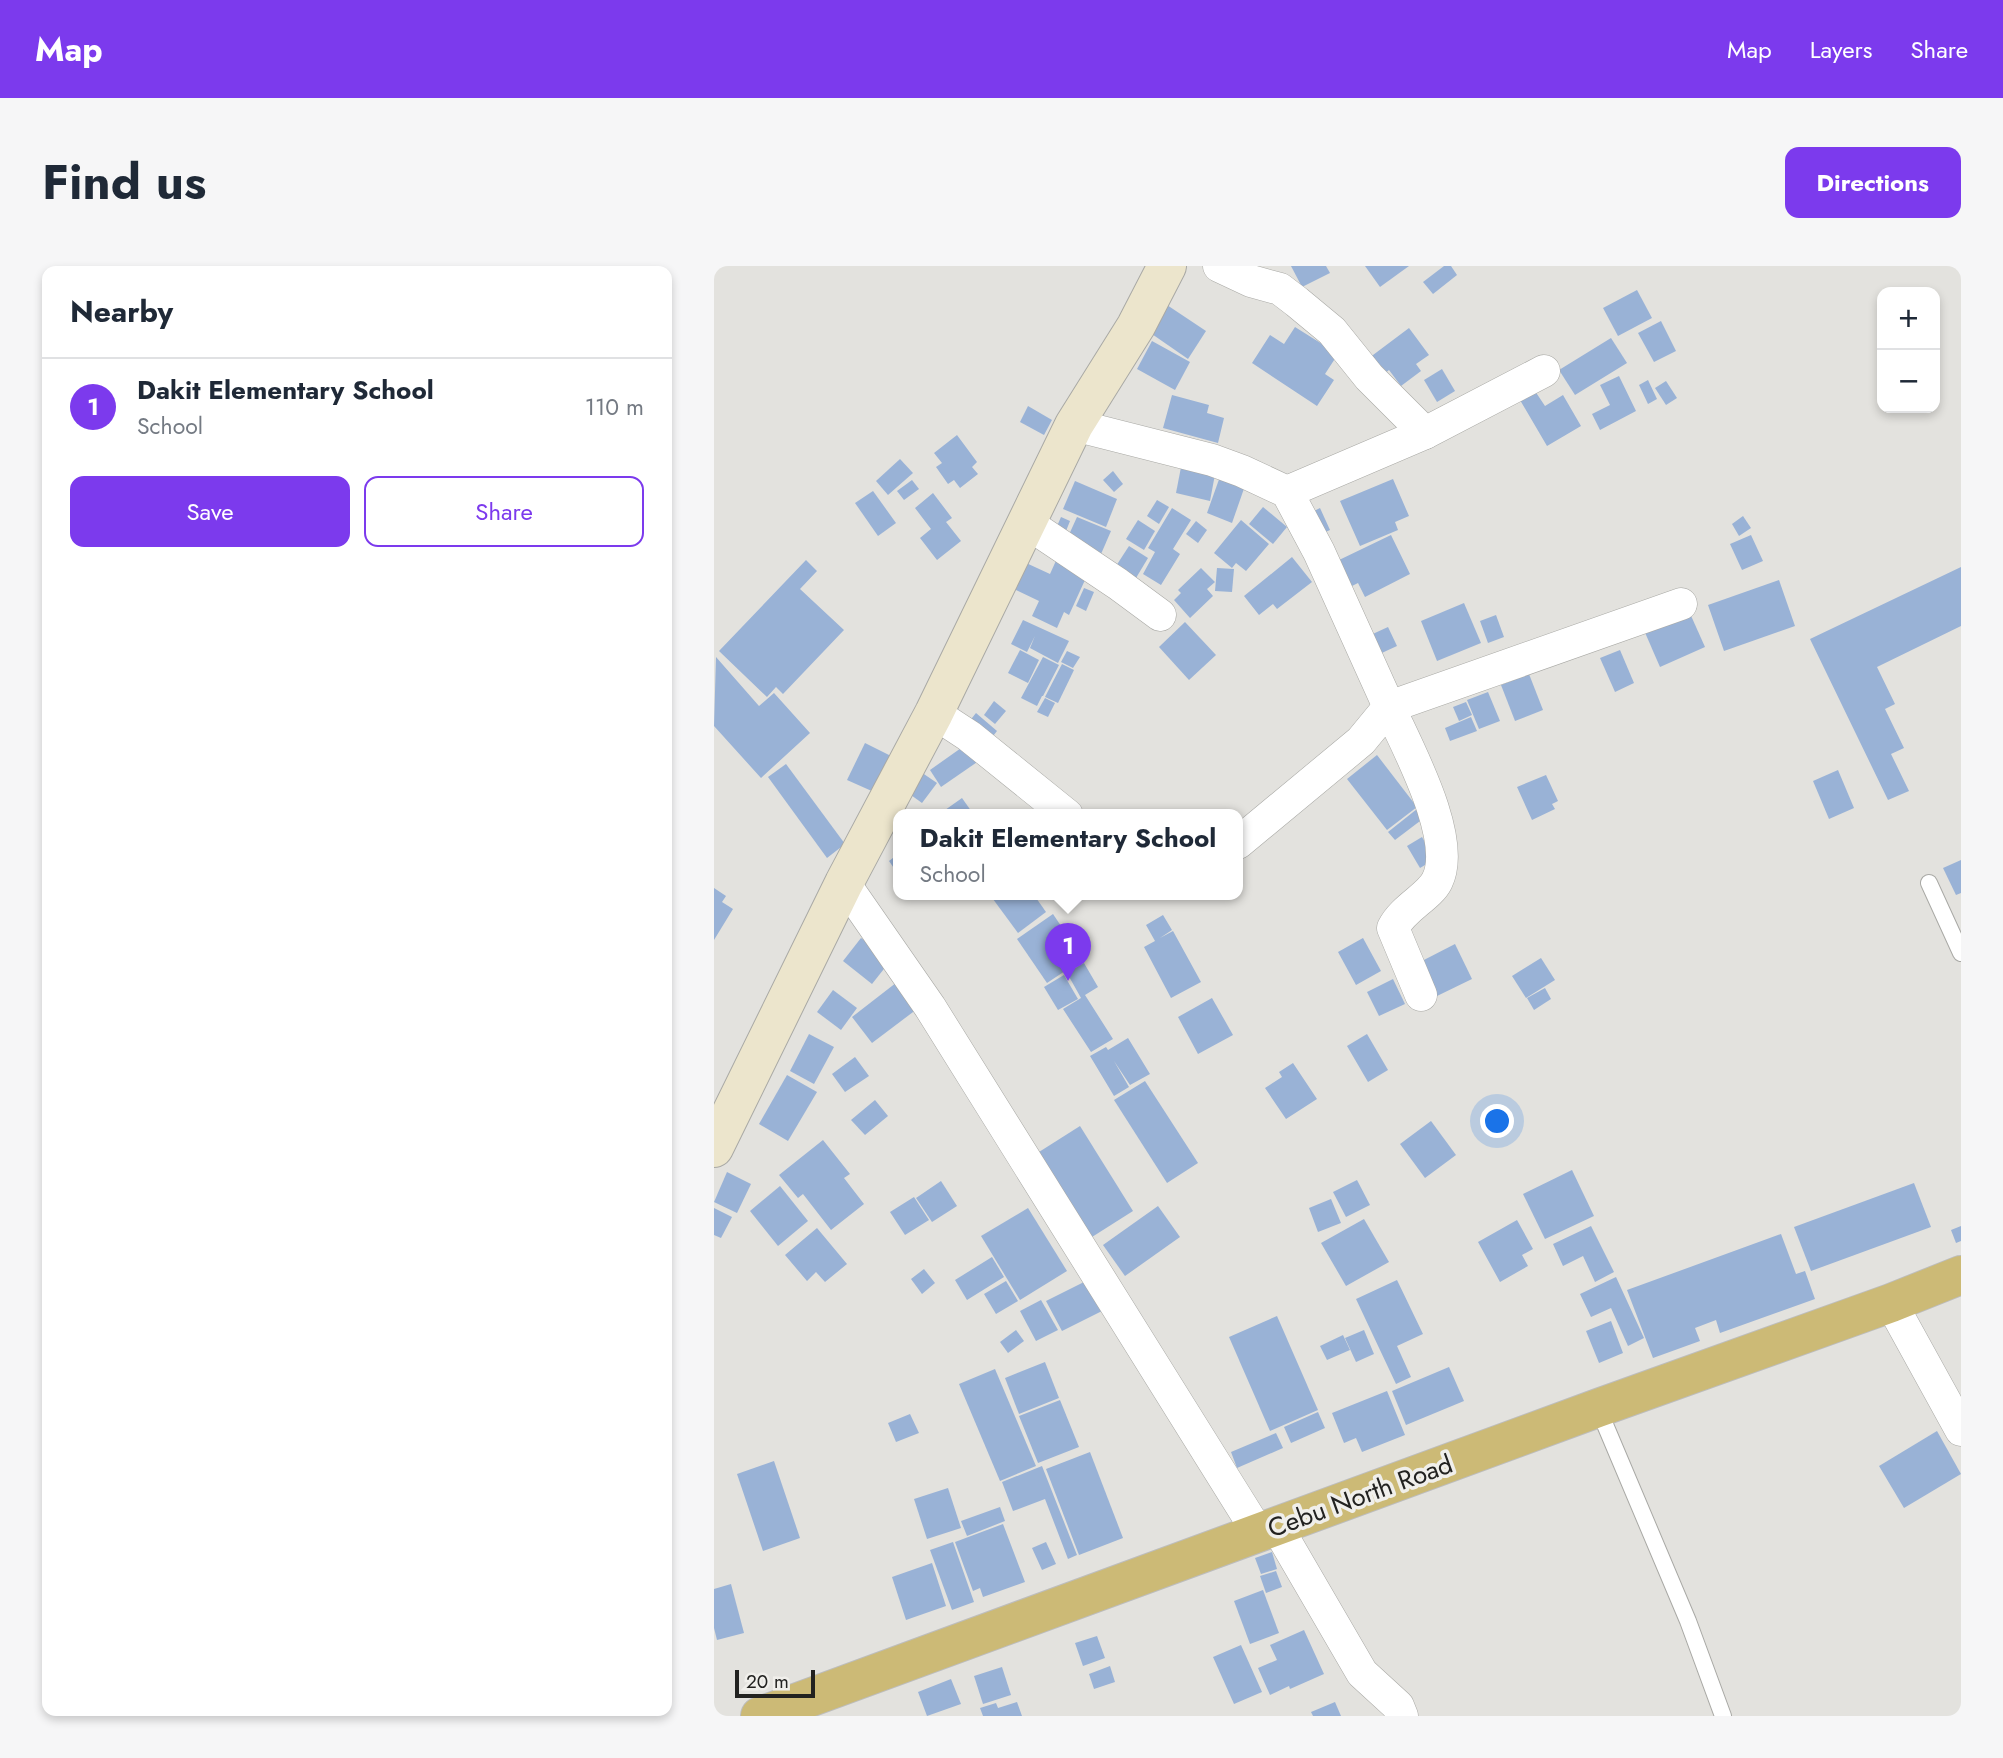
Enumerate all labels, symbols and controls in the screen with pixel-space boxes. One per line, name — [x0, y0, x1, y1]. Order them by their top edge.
text: Map — [35, 26, 103, 73]
text: Map — [1727, 32, 1772, 67]
text: Layers — [1810, 32, 1872, 67]
text: Share — [1910, 32, 1968, 67]
text: Find us — [42, 147, 206, 217]
button: Directions — [1785, 147, 1961, 218]
map controls — [1877, 287, 1940, 413]
button: + — [1877, 287, 1940, 350]
text: Nearby — [70, 290, 173, 333]
button: − — [1877, 350, 1940, 413]
text: Dakit Elementary School — [137, 371, 434, 409]
text: 1 — [87, 390, 99, 424]
text: 110 m — [585, 390, 644, 424]
text: School — [137, 409, 203, 443]
button: Save — [70, 476, 350, 547]
button: Share — [364, 476, 644, 547]
popup — [893, 809, 1243, 900]
text: Dakit Elementary School — [920, 819, 1216, 857]
text: School — [920, 857, 986, 891]
pin: 1 — [1045, 923, 1091, 981]
your location — [1480, 1104, 1514, 1138]
street label: Cebu North Road — [1262, 1445, 1458, 1547]
scale bar — [735, 1667, 816, 1699]
text: 20 m — [746, 1668, 789, 1695]

